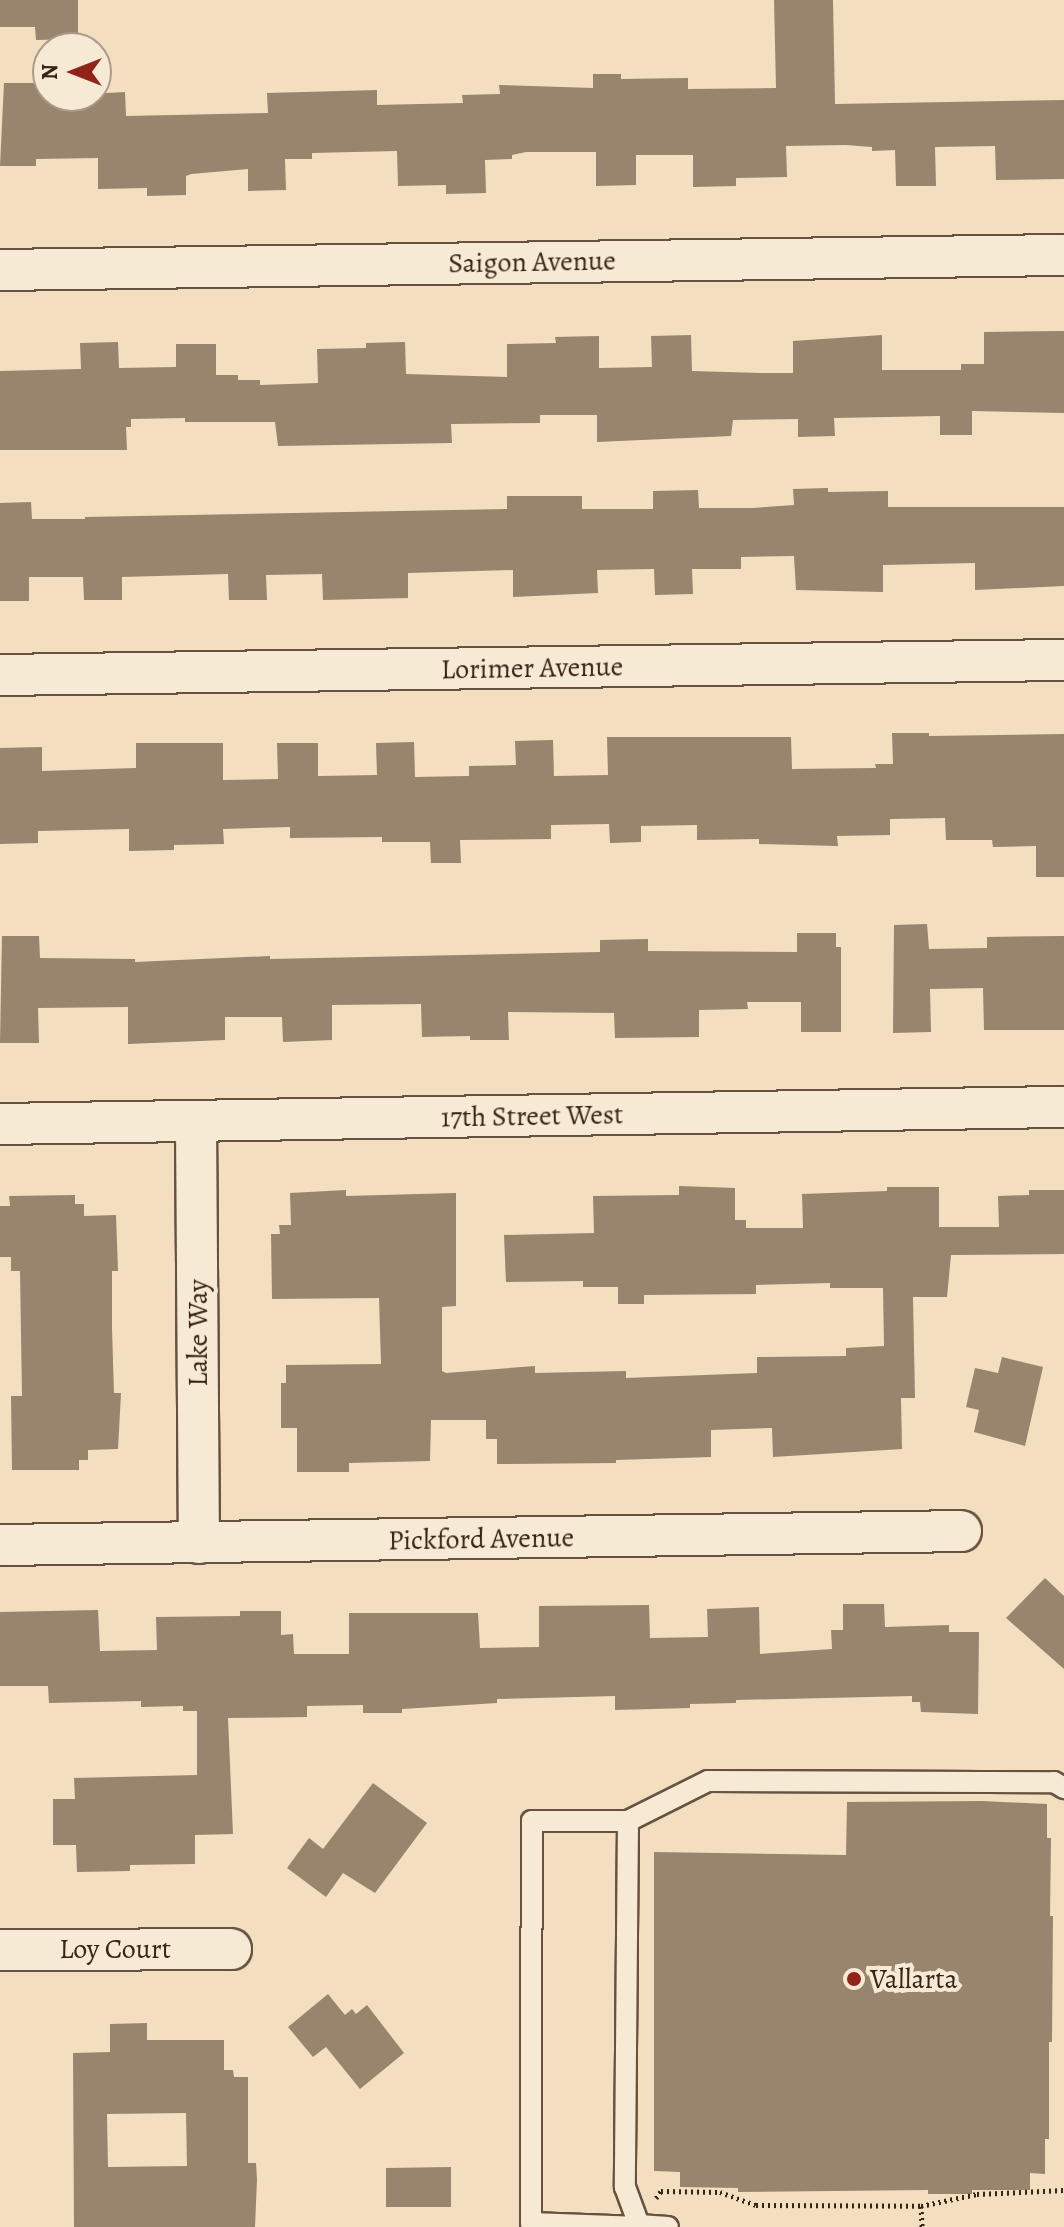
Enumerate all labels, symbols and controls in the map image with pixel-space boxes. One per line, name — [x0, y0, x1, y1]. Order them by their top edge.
north arrow — [32, 32, 112, 112]
text: N — [35, 64, 65, 80]
street label: Saigon Avenue — [448, 244, 616, 280]
street label: Lorimer Avenue — [441, 650, 623, 686]
street label: 17th Street West — [440, 1098, 624, 1134]
street label: Lake Way — [181, 1279, 215, 1387]
street label: Pickford Avenue — [388, 1521, 574, 1557]
street label: Loy Court — [59, 1932, 171, 1966]
place label: Vallarta — [870, 1962, 958, 1996]
marker: Vallarta — [845, 1970, 863, 1988]

